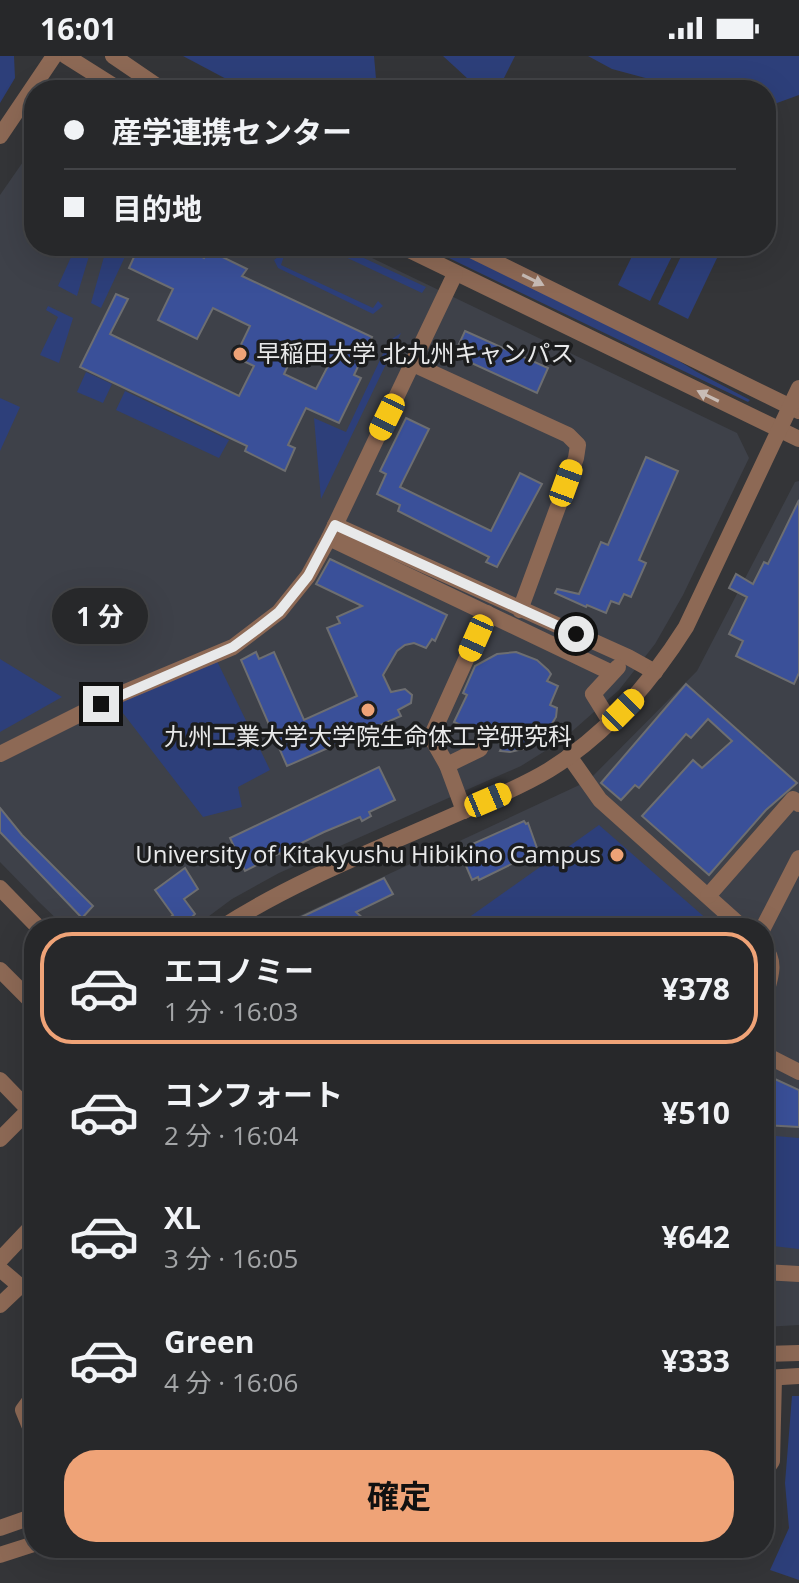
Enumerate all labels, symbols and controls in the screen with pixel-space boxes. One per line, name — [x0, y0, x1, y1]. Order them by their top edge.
text: 16:01 — [40, 8, 117, 49]
text: 産学連携センター — [112, 111, 352, 152]
text: 目的地 — [112, 188, 202, 229]
one-way arrow — [521, 274, 544, 287]
place label: 早稲田大学 北九州キャンパス — [256, 336, 574, 369]
marker: 早稲田大学 北九州キャンパス — [231, 345, 249, 363]
one-way arrow — [697, 389, 720, 403]
car — [366, 390, 408, 444]
car — [547, 456, 585, 510]
callout: 1 分 — [53, 588, 149, 644]
text: 1 分 — [76, 598, 124, 634]
car — [455, 611, 497, 665]
route start — [558, 616, 594, 652]
car — [598, 685, 648, 735]
route end — [83, 686, 119, 722]
marker: 九州工業大学大学院生命体工学研究科 — [359, 701, 377, 719]
place label: 九州工業大学大学院生命体工学研究科 — [164, 719, 572, 752]
car — [461, 780, 515, 820]
place label: University of Kitakyushu Hibikino Campus — [135, 837, 601, 870]
marker: University of Kitakyushu Hibikino Campus — [608, 846, 626, 864]
text: エコノミー — [164, 950, 314, 991]
icon: car — [68, 952, 140, 1024]
text: ¥378 — [661, 968, 730, 1009]
text: 1 分 · 16:03 — [164, 993, 298, 1029]
text: コンフォート — [164, 1074, 343, 1115]
icon: car — [68, 1076, 140, 1148]
text: ¥510 — [661, 1092, 730, 1133]
text: 2 分 · 16:04 — [164, 1117, 298, 1153]
text: XL — [164, 1197, 201, 1238]
icon: car — [68, 1200, 140, 1272]
text: ¥642 — [661, 1216, 730, 1257]
text: 3 分 · 16:05 — [164, 1240, 298, 1276]
text: Green — [164, 1321, 255, 1362]
icon: car — [68, 1324, 140, 1396]
text: ¥333 — [661, 1340, 730, 1381]
text: 4 分 · 16:06 — [164, 1364, 298, 1400]
button: 確定 — [64, 1450, 734, 1542]

